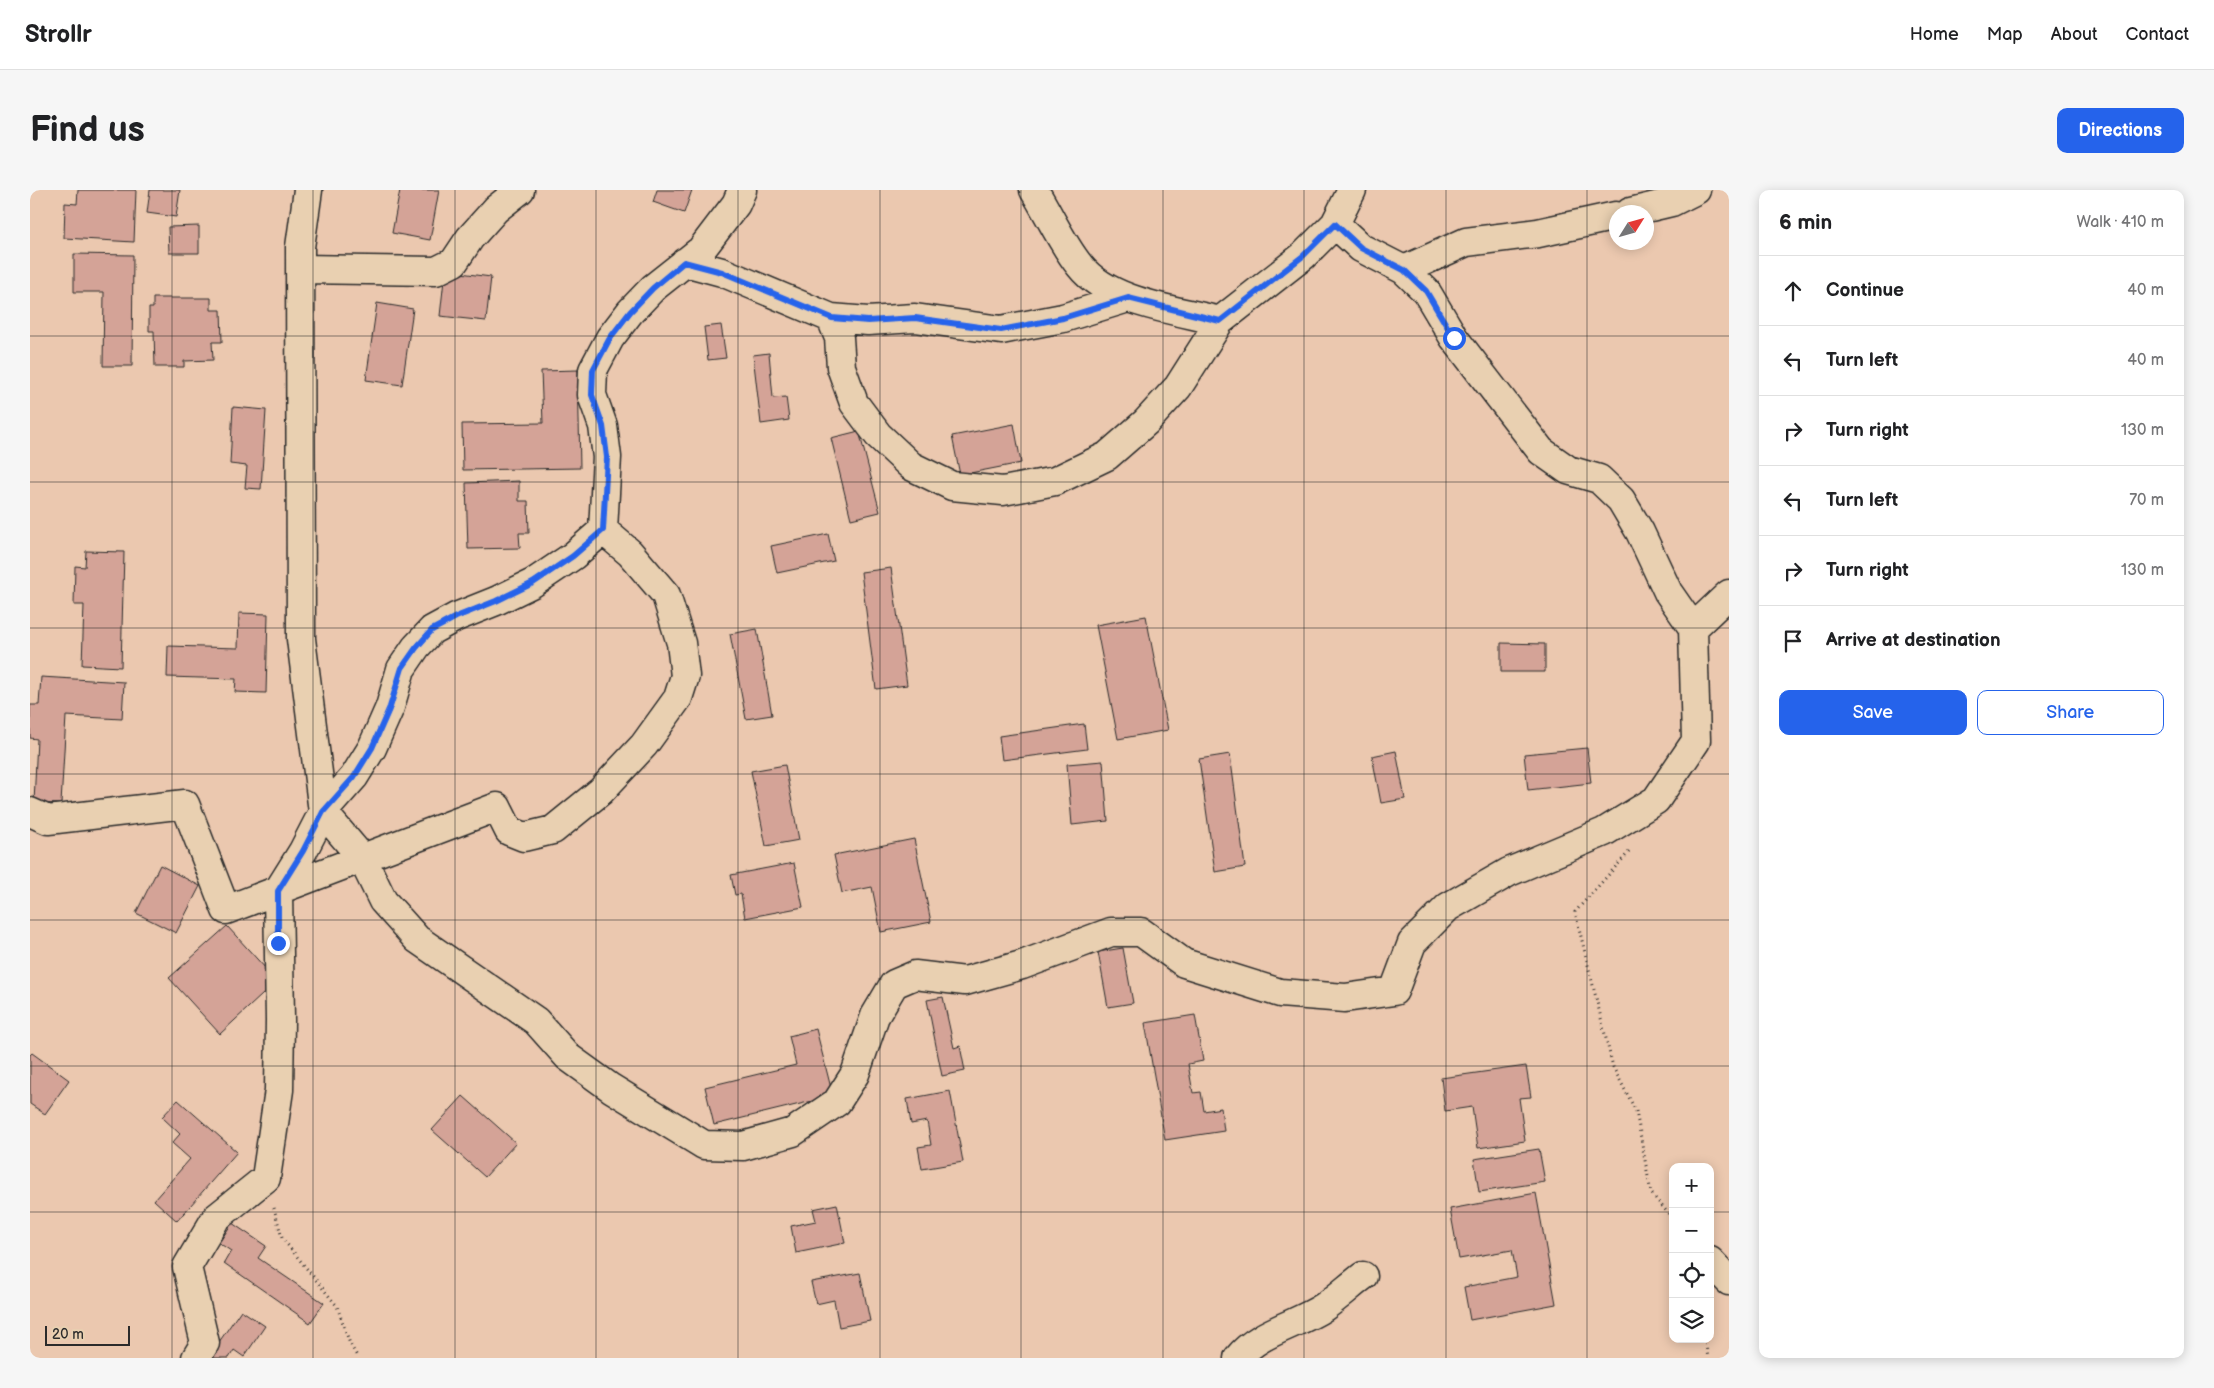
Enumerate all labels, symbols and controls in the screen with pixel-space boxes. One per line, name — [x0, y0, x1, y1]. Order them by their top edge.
text: Strollr — [25, 20, 92, 49]
text: Home — [1910, 24, 1959, 45]
text: Map — [1987, 24, 2023, 45]
text: About — [2051, 24, 2098, 45]
text: Contact — [2126, 24, 2189, 45]
button: Directions — [2057, 108, 2184, 153]
text: Find us — [30, 109, 145, 152]
north arrow — [1609, 205, 1654, 250]
text: 6 min — [1779, 210, 1832, 235]
text: Walk · 410 m — [2077, 213, 2164, 232]
icon: ahead — [1779, 277, 1807, 305]
text: Continue — [1826, 279, 1904, 302]
text: 40 m — [2127, 281, 2164, 300]
route start — [1443, 327, 1466, 350]
icon: left — [1779, 347, 1807, 375]
text: Turn left — [1826, 349, 1898, 372]
text: 40 m — [2127, 351, 2164, 370]
icon: right — [1779, 417, 1807, 445]
text: Turn right — [1826, 419, 1909, 442]
text: 130 m — [2121, 421, 2164, 440]
icon: left — [1779, 487, 1807, 515]
text: Turn left — [1826, 489, 1898, 512]
text: 70 m — [2129, 491, 2164, 510]
icon: right — [1779, 557, 1807, 585]
text: Turn right — [1826, 559, 1909, 582]
text: 130 m — [2121, 561, 2164, 580]
icon: arrive — [1779, 627, 1807, 655]
text: Arrive at destination — [1826, 629, 2001, 652]
button: Save — [1779, 690, 1967, 735]
button: Share — [1977, 690, 2164, 735]
route end — [267, 932, 290, 955]
map controls — [1669, 1163, 1714, 1343]
button: + — [1669, 1163, 1714, 1208]
button: − — [1669, 1208, 1714, 1253]
button: locate — [1669, 1253, 1714, 1298]
button: layers — [1669, 1298, 1714, 1343]
scale bar — [45, 1323, 130, 1346]
text: 20 m — [52, 1326, 84, 1343]

